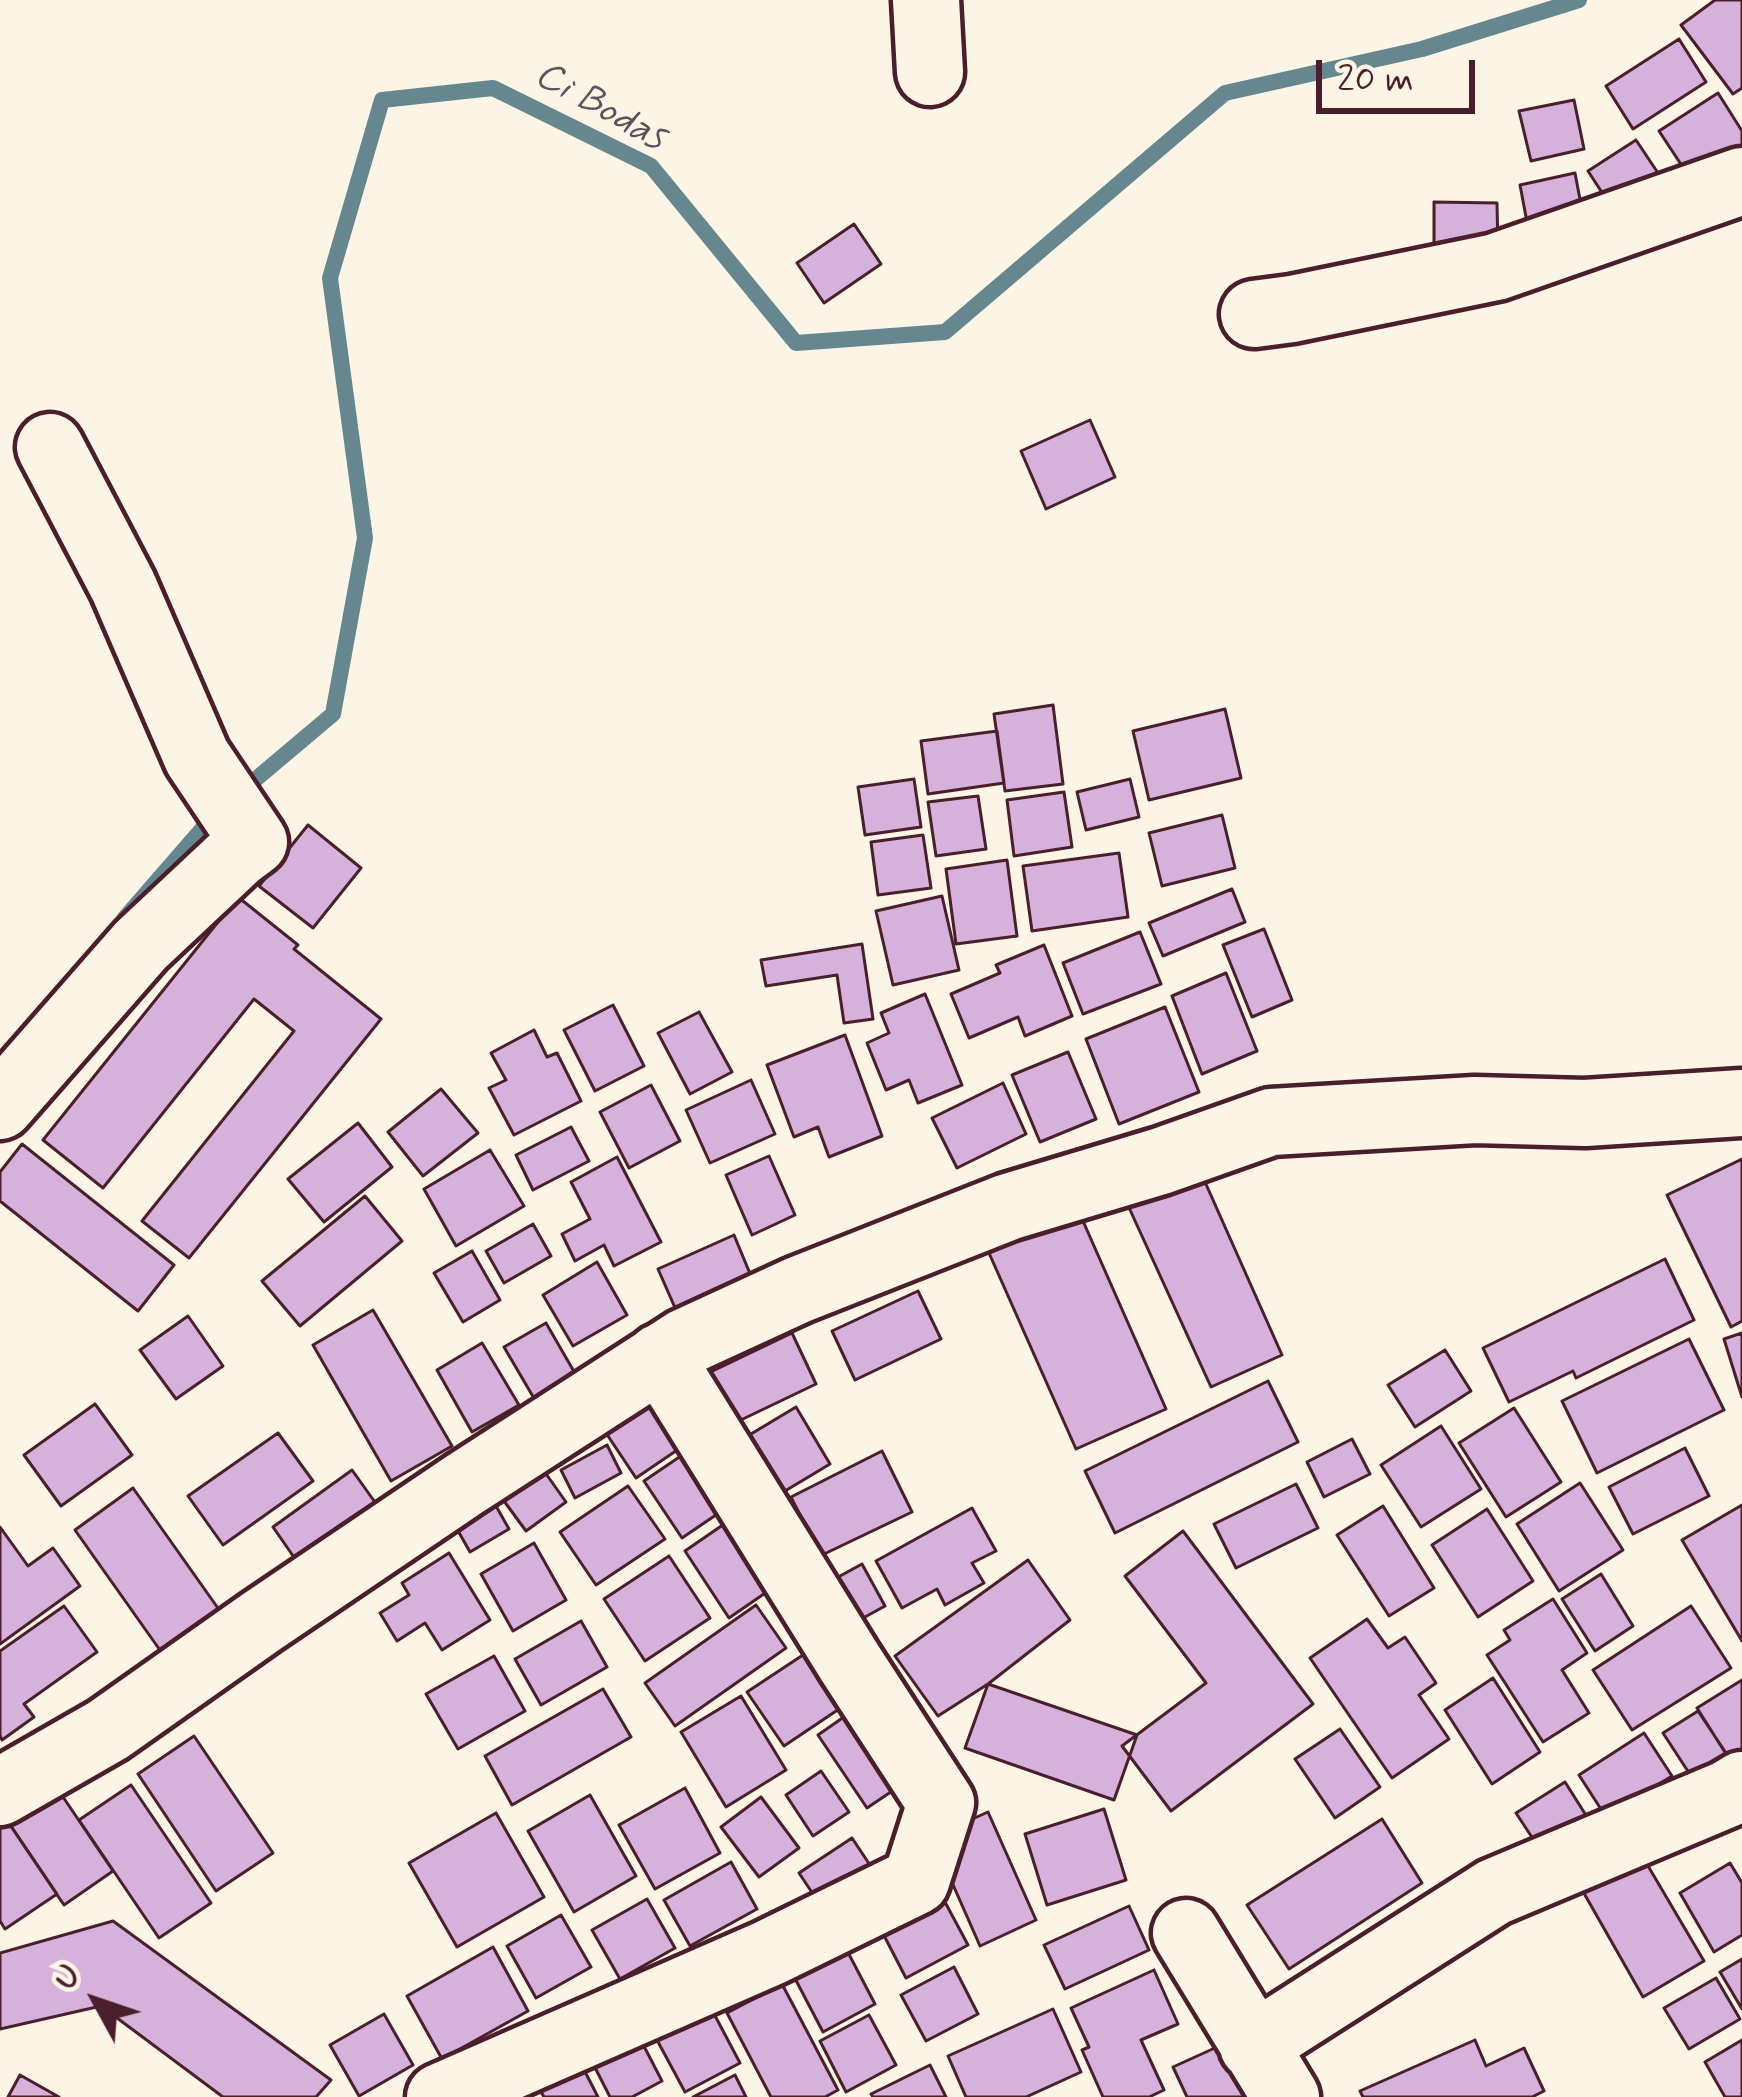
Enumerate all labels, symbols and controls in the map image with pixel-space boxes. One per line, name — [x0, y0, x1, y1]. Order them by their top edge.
scale bar — [1322, 36, 1481, 110]
water label: Ci Bodas — [525, 53, 673, 163]
text: 20 m — [1337, 57, 1414, 104]
north arrow — [36, 1941, 156, 2061]
text: U — [45, 1956, 92, 2000]

